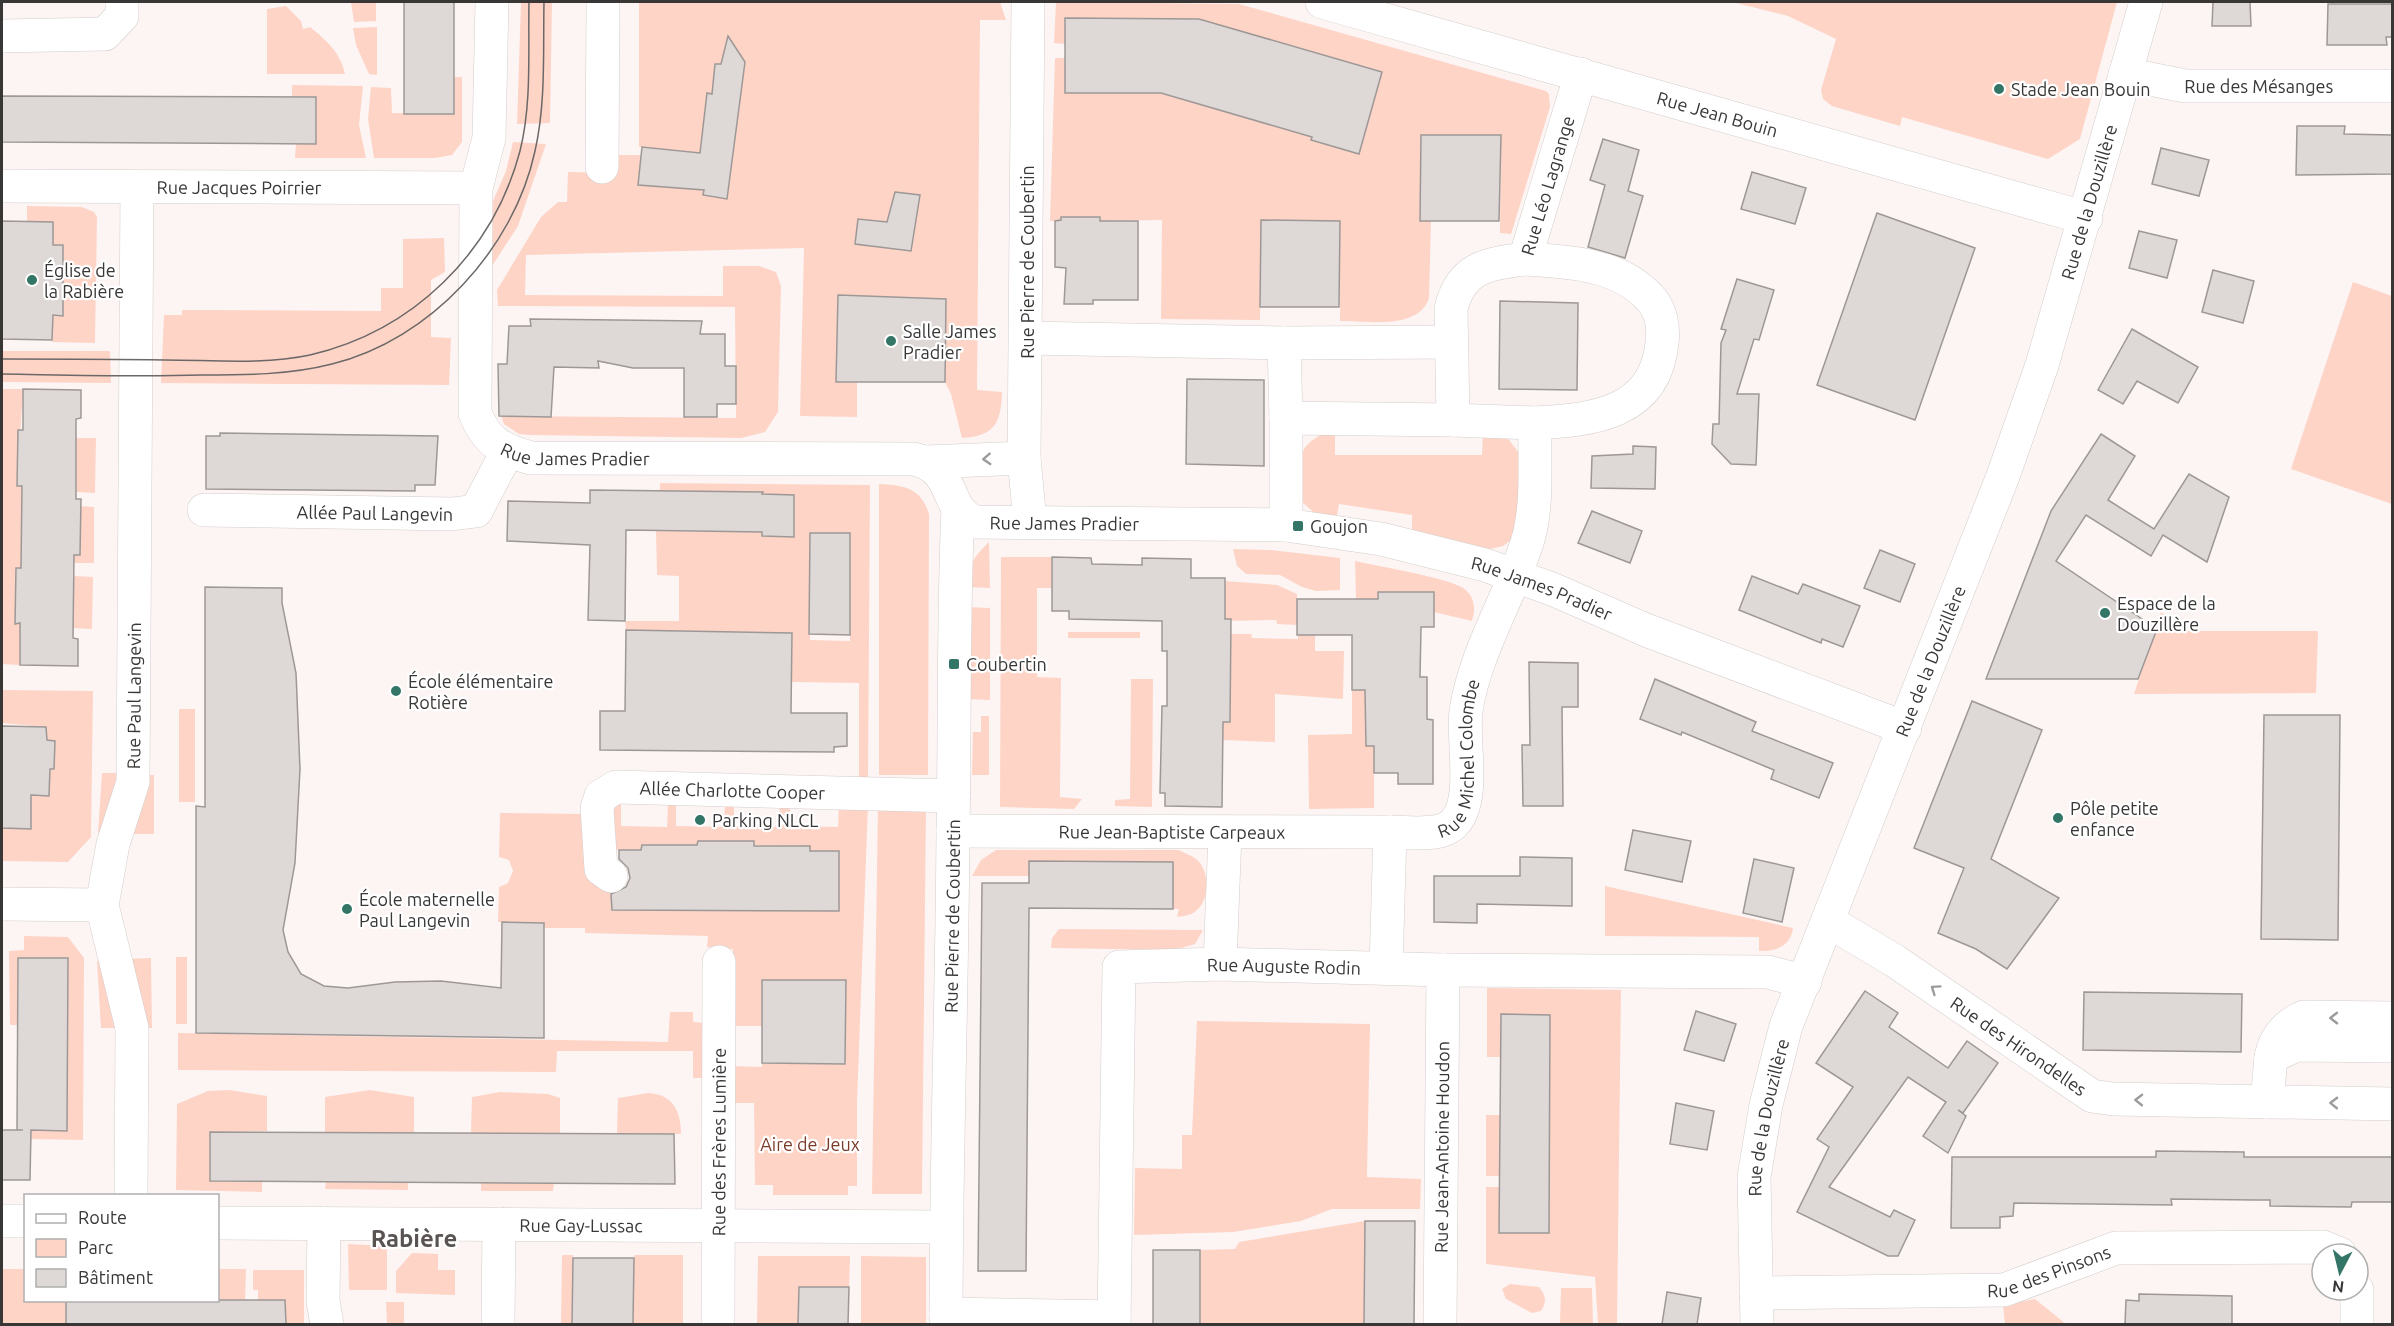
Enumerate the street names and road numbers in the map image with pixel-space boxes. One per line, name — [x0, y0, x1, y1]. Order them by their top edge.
street label: Rue des Mésanges — [2184, 76, 2334, 96]
street label: Rue Jean Bouin — [1655, 87, 1780, 140]
street label: Rue Léo Lagrange — [1517, 113, 1578, 258]
street label: Rue de la Douzillère — [2057, 122, 2120, 282]
street label: Rue Pierre de Coubertin — [1017, 165, 1037, 359]
street label: Rue Jacques Poirrier — [156, 177, 322, 197]
street label: Rue James Pradier — [498, 438, 650, 468]
street label: Allée Paul Langevin — [297, 501, 453, 524]
street label: Rue James Pradier — [989, 512, 1139, 534]
street label: Rue James Pradier — [1469, 552, 1615, 624]
street label: Rue de la Douzillère — [1891, 583, 1969, 739]
street label: Rue Paul Langevin — [123, 622, 144, 769]
street label: Rue Michel Colombe — [1435, 677, 1483, 841]
street label: Allée Charlotte Cooper — [640, 778, 826, 803]
street label: Rue Pierre de Coubertin — [940, 819, 963, 1013]
street label: Rue Jean-Baptiste Carpeaux — [1058, 821, 1286, 842]
street label: Rue Auguste Rodin — [1207, 954, 1361, 978]
street label: Rue des Hirondelles — [1947, 992, 2091, 1099]
street label: Rue de la Douzillère — [1744, 1036, 1792, 1197]
street label: Rue Jean-Antoine Houdon — [1431, 1041, 1452, 1253]
street label: Rue des Frères Lumière — [708, 1048, 729, 1236]
street label: Rue Gay-Lussac — [519, 1215, 643, 1235]
street label: Rue des Pinsons — [1987, 1241, 2113, 1300]

